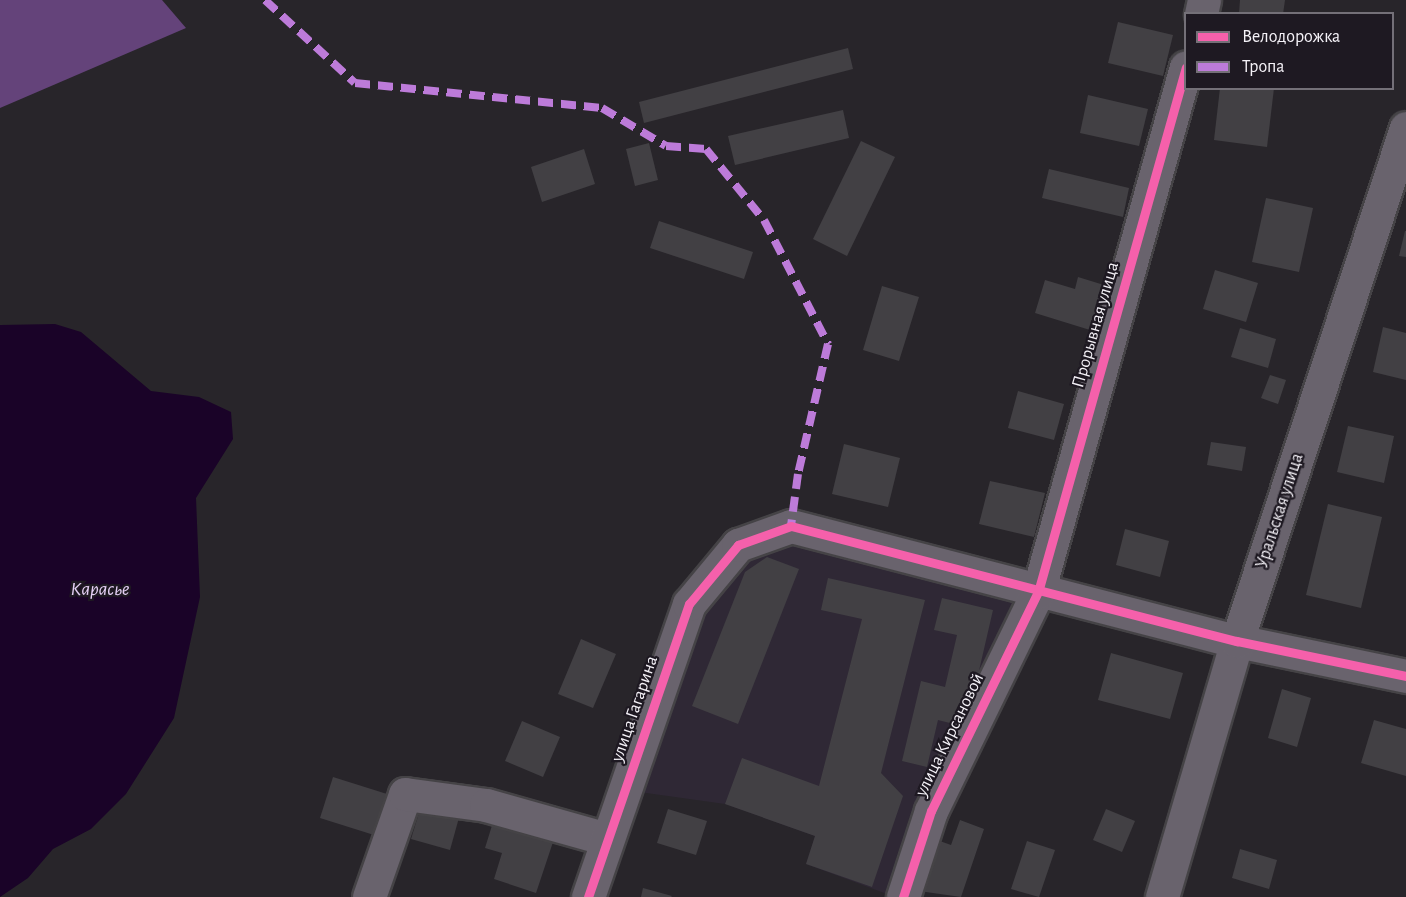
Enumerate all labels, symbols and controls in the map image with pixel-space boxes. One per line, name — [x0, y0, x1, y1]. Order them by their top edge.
legend — [1184, 12, 1394, 90]
text: Велодорожка — [1242, 28, 1340, 46]
text: Тропа — [1242, 58, 1285, 76]
street label: Прорывная улица — [1068, 260, 1124, 390]
street label: Уральская улица — [1251, 451, 1309, 571]
water label: Карасье — [71, 577, 129, 601]
street label: улица Гагарина — [607, 653, 663, 765]
street label: улица Кирсановой — [911, 670, 989, 800]

